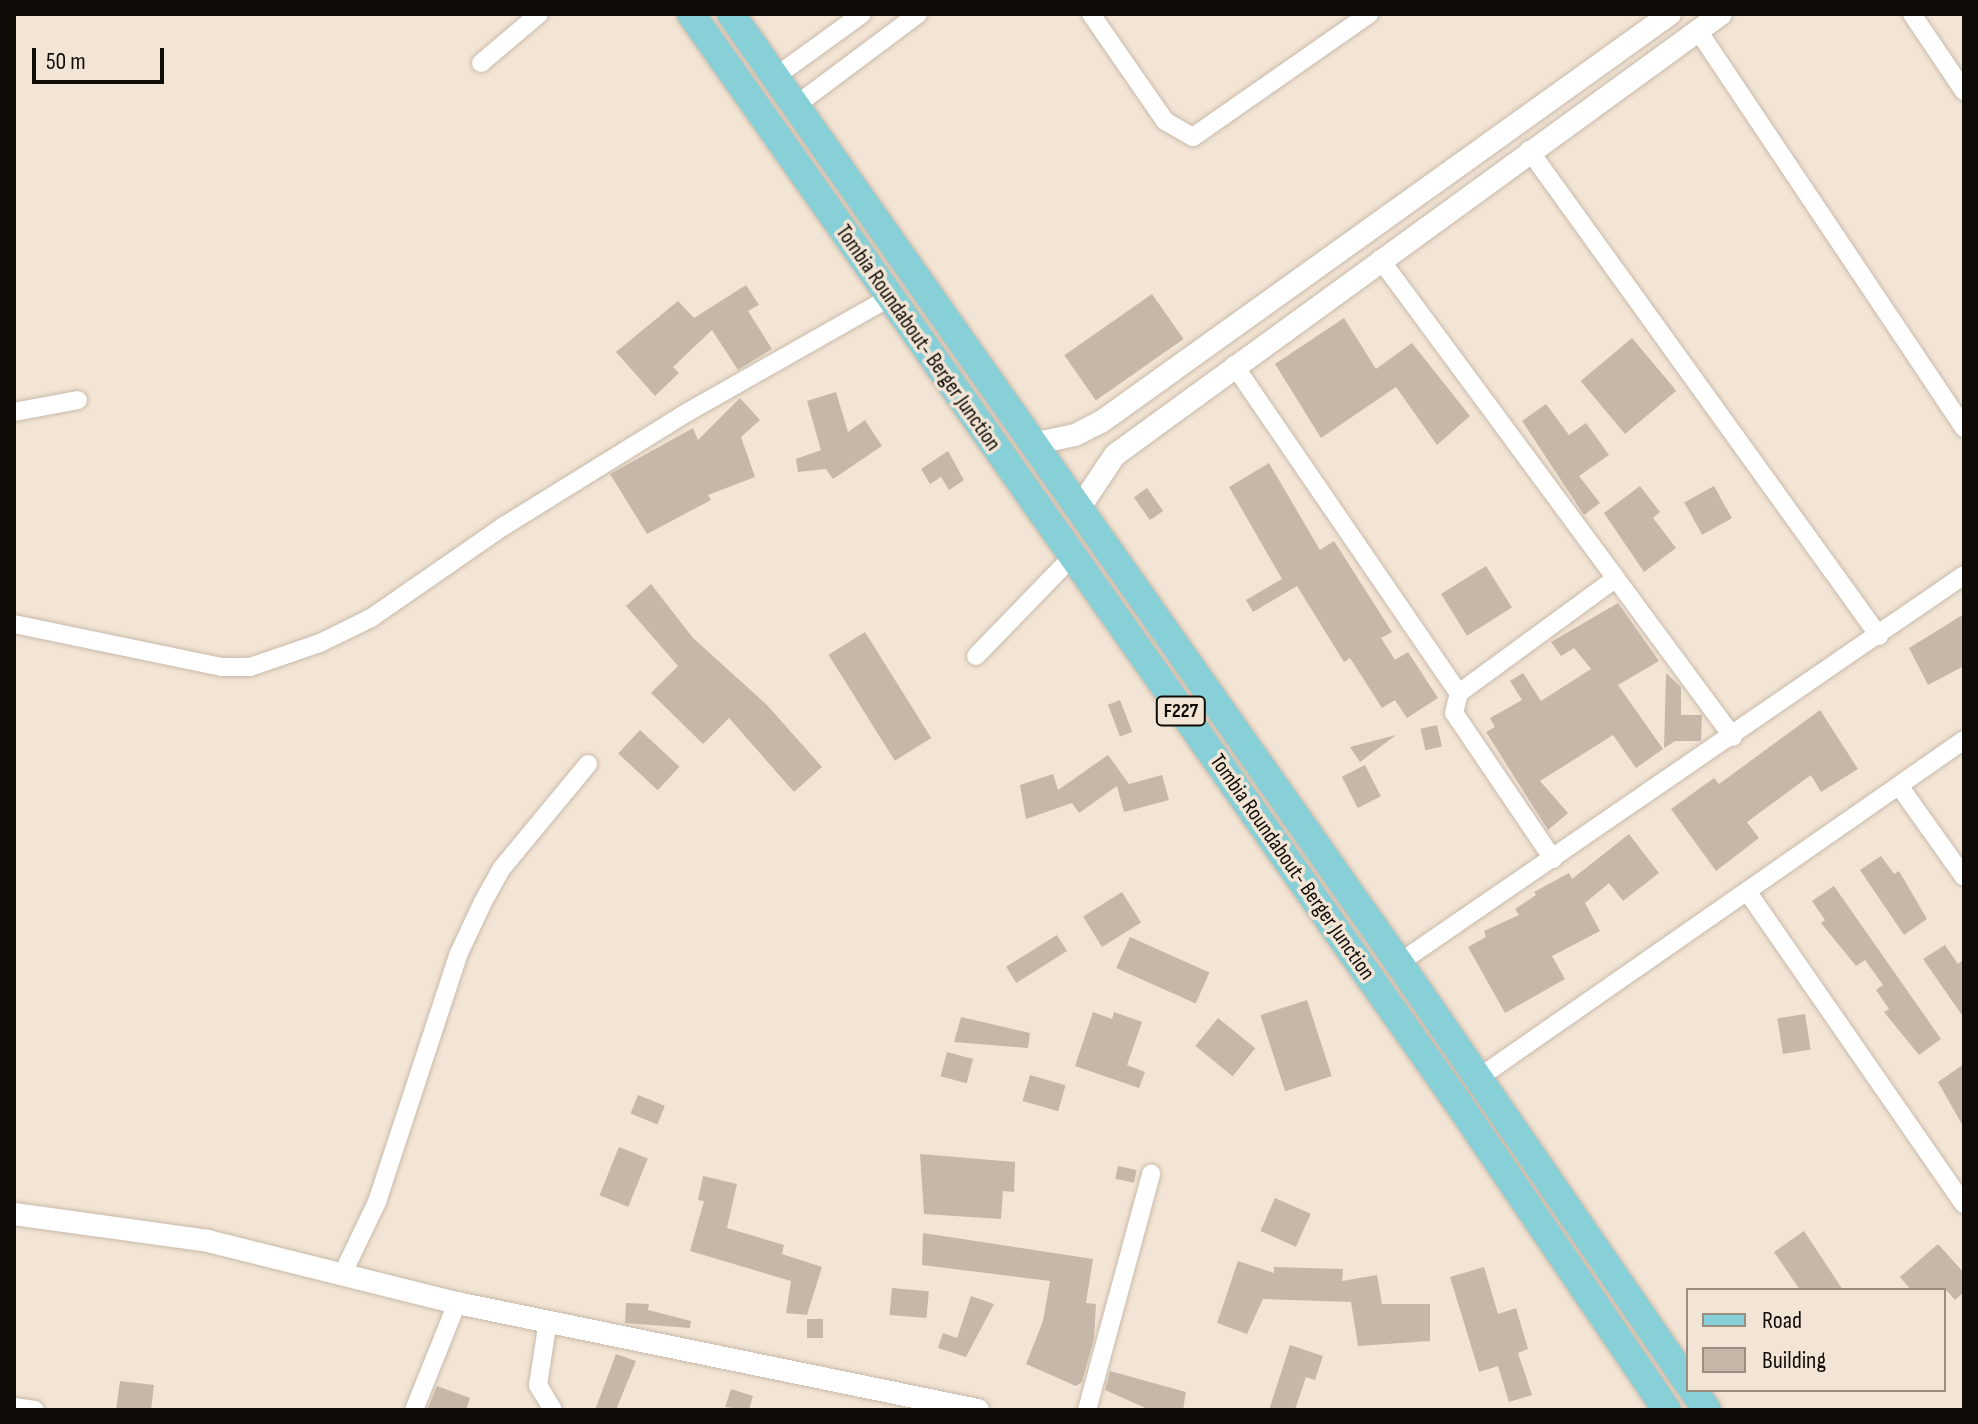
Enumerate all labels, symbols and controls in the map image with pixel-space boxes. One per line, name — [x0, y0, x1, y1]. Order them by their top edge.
scale bar — [36, 32, 168, 82]
text: 50 m — [46, 47, 86, 76]
street label: Tombia Roundabout- Berger Junction — [830, 220, 1006, 456]
road number: F227 — [1155, 695, 1207, 727]
street label: Tombia Roundabout- Berger Junction — [1204, 749, 1380, 985]
legend — [1686, 1288, 1946, 1392]
text: Road — [1762, 1306, 1802, 1335]
text: Building — [1762, 1346, 1826, 1375]

